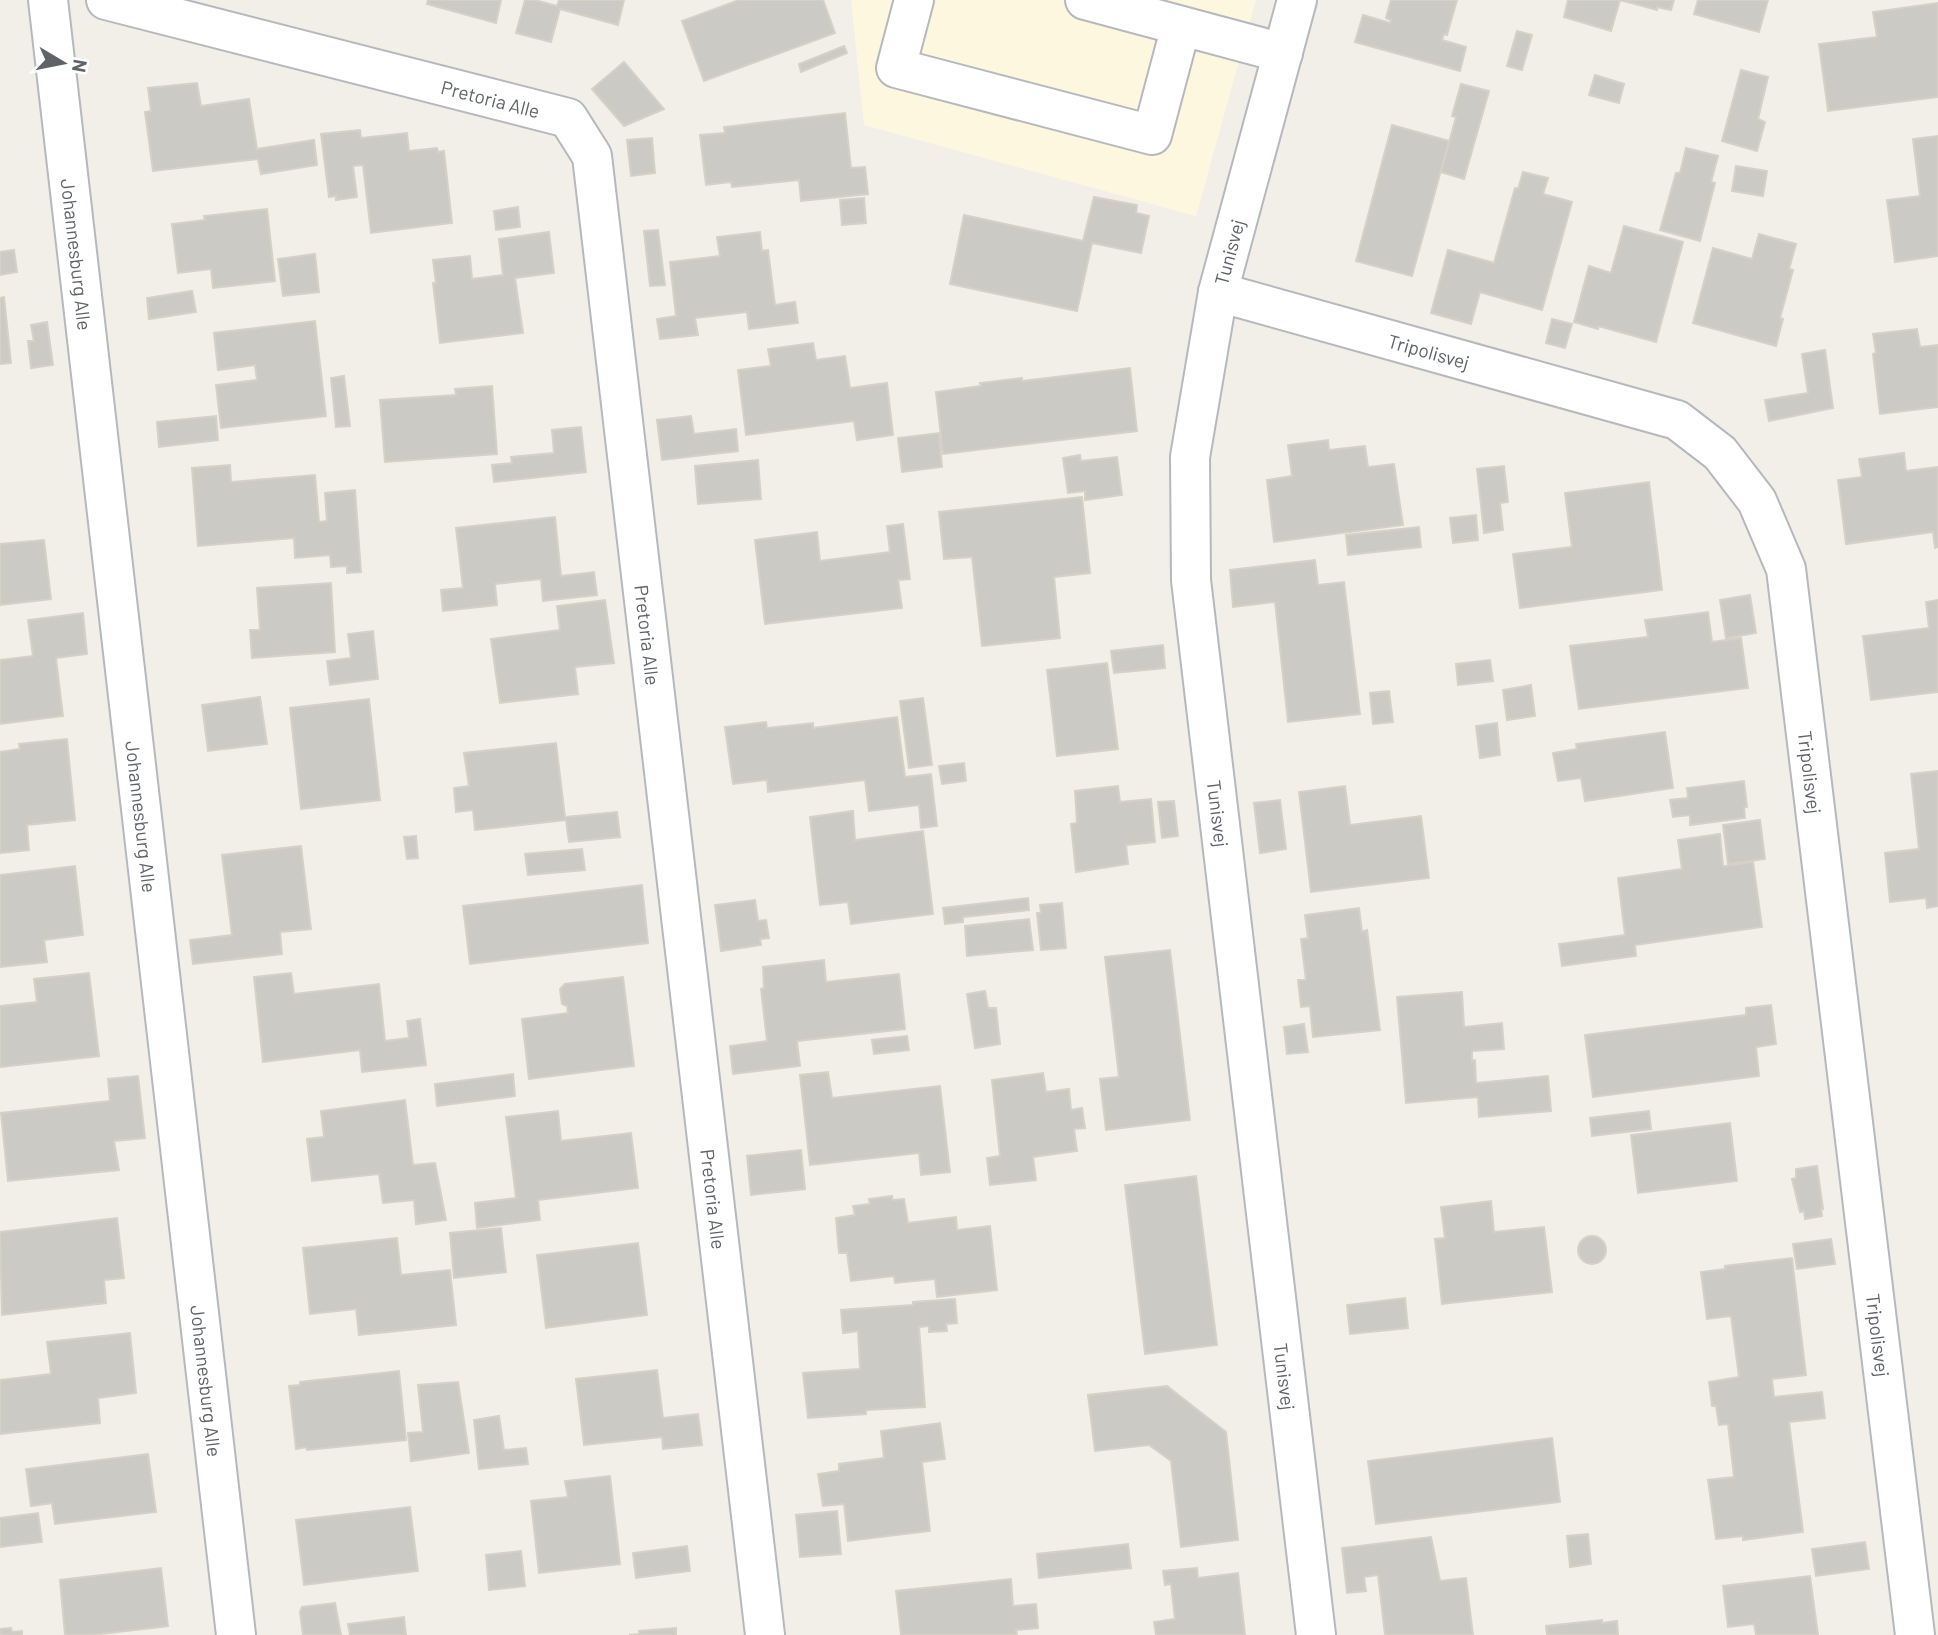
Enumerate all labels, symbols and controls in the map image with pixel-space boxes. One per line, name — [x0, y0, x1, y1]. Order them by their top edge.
north arrow — [28, 28, 98, 98]
text: N — [68, 58, 93, 74]
street label: Pretoria Alle — [439, 75, 542, 122]
street label: Johannesburg Alle — [57, 177, 97, 331]
street label: Tunisvej — [1209, 217, 1249, 287]
street label: Tripolisvej — [1386, 329, 1472, 373]
street label: Pretoria Alle — [631, 584, 665, 686]
street label: Tripolisvej — [1794, 729, 1827, 815]
street label: Johannesburg Alle — [122, 740, 162, 894]
street label: Tunisvej — [1203, 779, 1234, 848]
street label: Pretoria Alle — [697, 1148, 731, 1251]
street label: Tripolisvej — [1862, 1292, 1895, 1378]
street label: Johannesburg Alle — [187, 1304, 227, 1458]
street label: Tunisvej — [1270, 1342, 1301, 1411]

